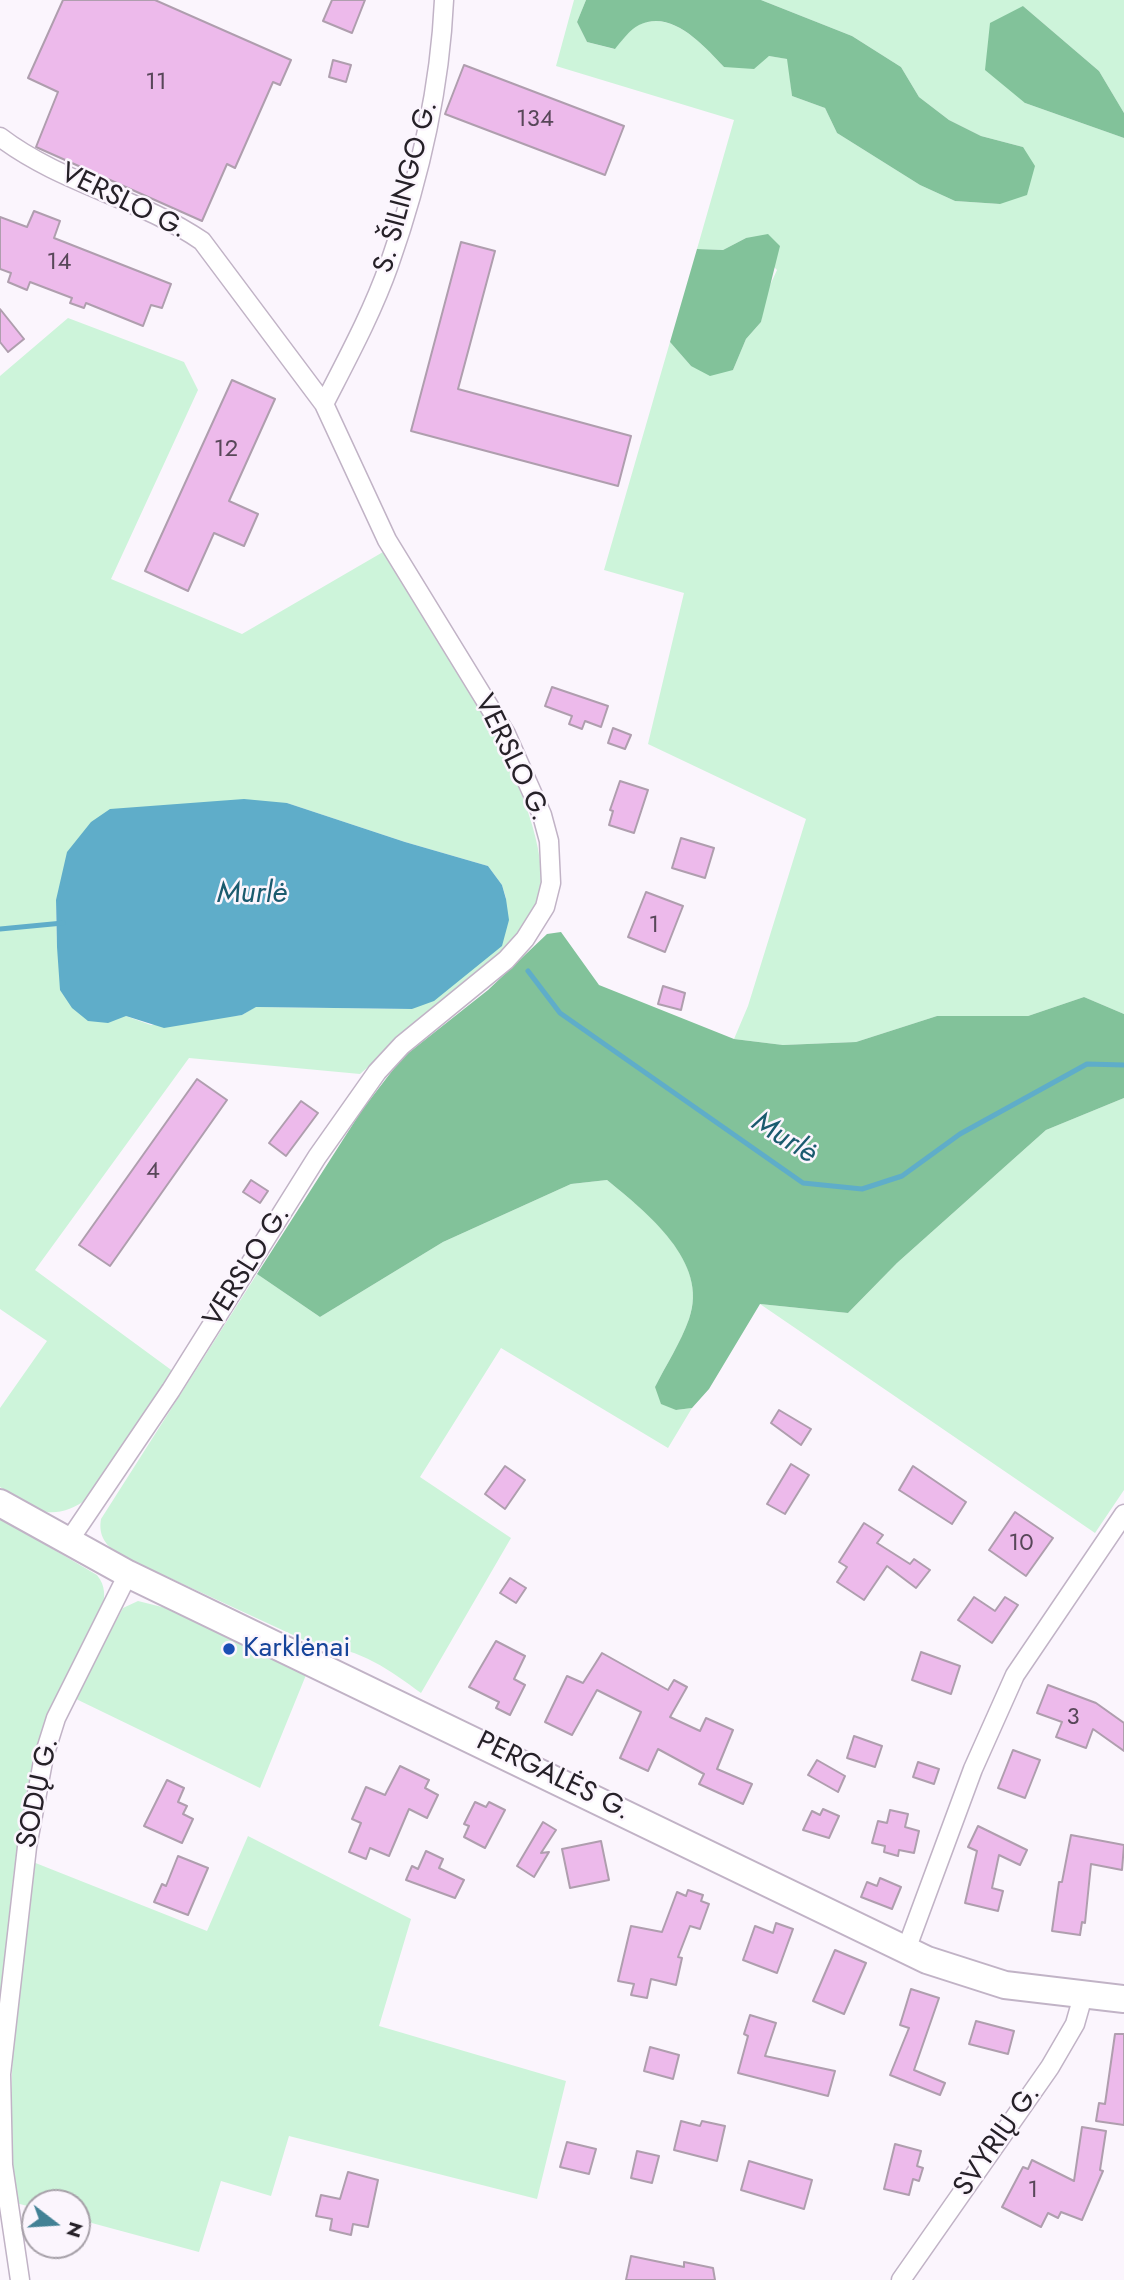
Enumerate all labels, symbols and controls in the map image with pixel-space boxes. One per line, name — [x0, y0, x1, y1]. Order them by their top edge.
house number: 11 — [145, 69, 167, 97]
street label: S. ŠILINGO G. — [368, 97, 446, 277]
house number: 134 — [516, 106, 554, 134]
street label: VERSLO G. — [54, 157, 192, 247]
house number: 14 — [47, 249, 71, 277]
house number: 12 — [214, 436, 238, 464]
street label: VERSLO G. — [466, 689, 556, 827]
water label: Murlė — [217, 877, 287, 913]
house number: 1 — [649, 912, 659, 940]
water label: Murlė — [745, 1105, 823, 1173]
house number: 4 — [146, 1158, 160, 1186]
street label: VERSLO G. — [198, 1200, 298, 1334]
house number: 10 — [1008, 1530, 1034, 1558]
place label: Karklėnai — [243, 1632, 351, 1666]
marker: Karklėnai — [221, 1641, 237, 1657]
house number: 3 — [1066, 1704, 1080, 1732]
street label: PERGALĖS G. — [471, 1725, 635, 1829]
street label: SODŲ G. — [11, 1735, 67, 1851]
street label: SVYRIŲ G. — [947, 2079, 1049, 2203]
house number: 1 — [1028, 2177, 1038, 2205]
north arrow — [21, 2189, 91, 2259]
text: N — [60, 2219, 90, 2241]

